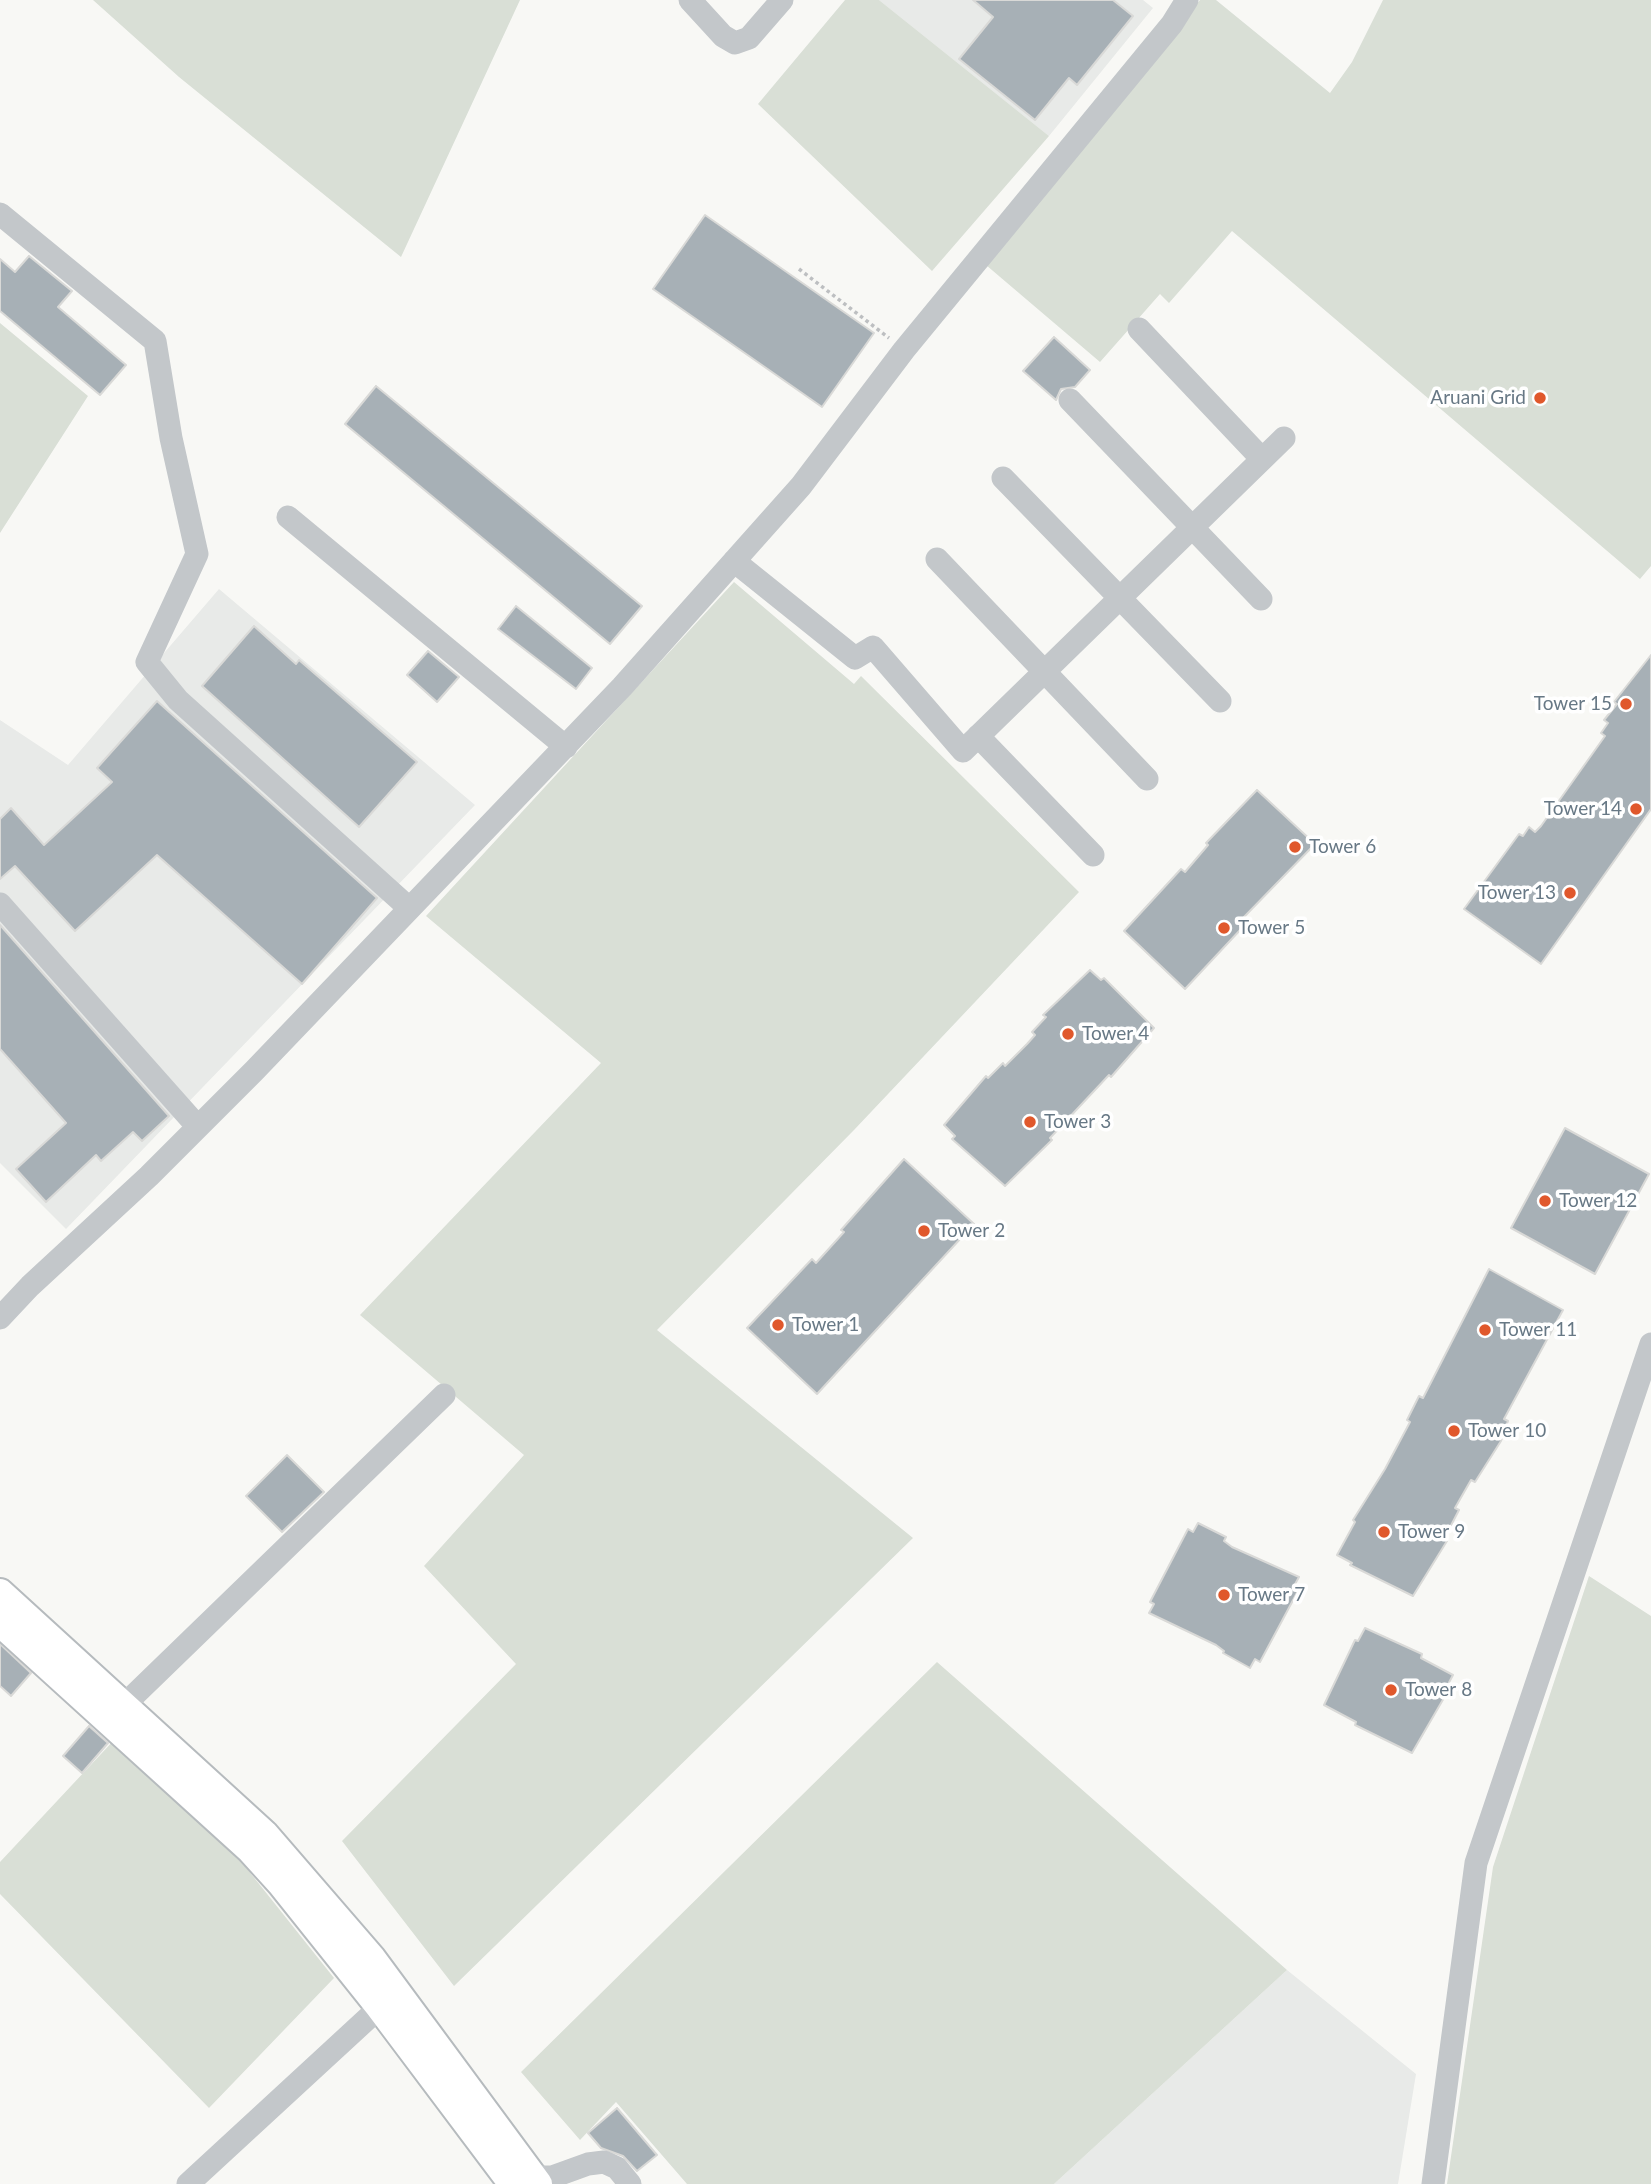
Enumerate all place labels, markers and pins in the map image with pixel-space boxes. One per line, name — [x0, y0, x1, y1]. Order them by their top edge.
place label: Aruani Grid — [1430, 387, 1526, 409]
marker: Aruani Grid — [1532, 390, 1548, 406]
place label: Tower 15 — [1534, 693, 1612, 715]
marker: Tower 15 — [1618, 696, 1634, 712]
place label: Tower 14 — [1544, 798, 1622, 820]
marker: Tower 14 — [1628, 801, 1644, 817]
place label: Tower 6 — [1309, 836, 1376, 858]
marker: Tower 6 — [1287, 839, 1303, 855]
place label: Tower 13 — [1478, 882, 1556, 904]
marker: Tower 13 — [1562, 885, 1578, 901]
place label: Tower 5 — [1238, 917, 1305, 939]
marker: Tower 5 — [1216, 920, 1232, 936]
place label: Tower 4 — [1082, 1023, 1149, 1045]
marker: Tower 4 — [1060, 1026, 1076, 1042]
place label: Tower 3 — [1044, 1111, 1111, 1133]
marker: Tower 3 — [1022, 1114, 1038, 1130]
place label: Tower 12 — [1559, 1190, 1637, 1212]
marker: Tower 12 — [1537, 1193, 1553, 1209]
place label: Tower 2 — [938, 1220, 1005, 1242]
marker: Tower 2 — [916, 1223, 932, 1239]
place label: Tower 1 — [792, 1314, 859, 1336]
marker: Tower 1 — [770, 1317, 786, 1333]
place label: Tower 11 — [1499, 1319, 1577, 1341]
marker: Tower 11 — [1477, 1322, 1493, 1338]
place label: Tower 10 — [1468, 1420, 1546, 1442]
marker: Tower 10 — [1446, 1423, 1462, 1439]
place label: Tower 9 — [1398, 1521, 1465, 1543]
marker: Tower 9 — [1376, 1524, 1392, 1540]
place label: Tower 7 — [1238, 1584, 1305, 1606]
marker: Tower 7 — [1216, 1587, 1232, 1603]
place label: Tower 8 — [1405, 1679, 1472, 1701]
marker: Tower 8 — [1383, 1682, 1399, 1698]

